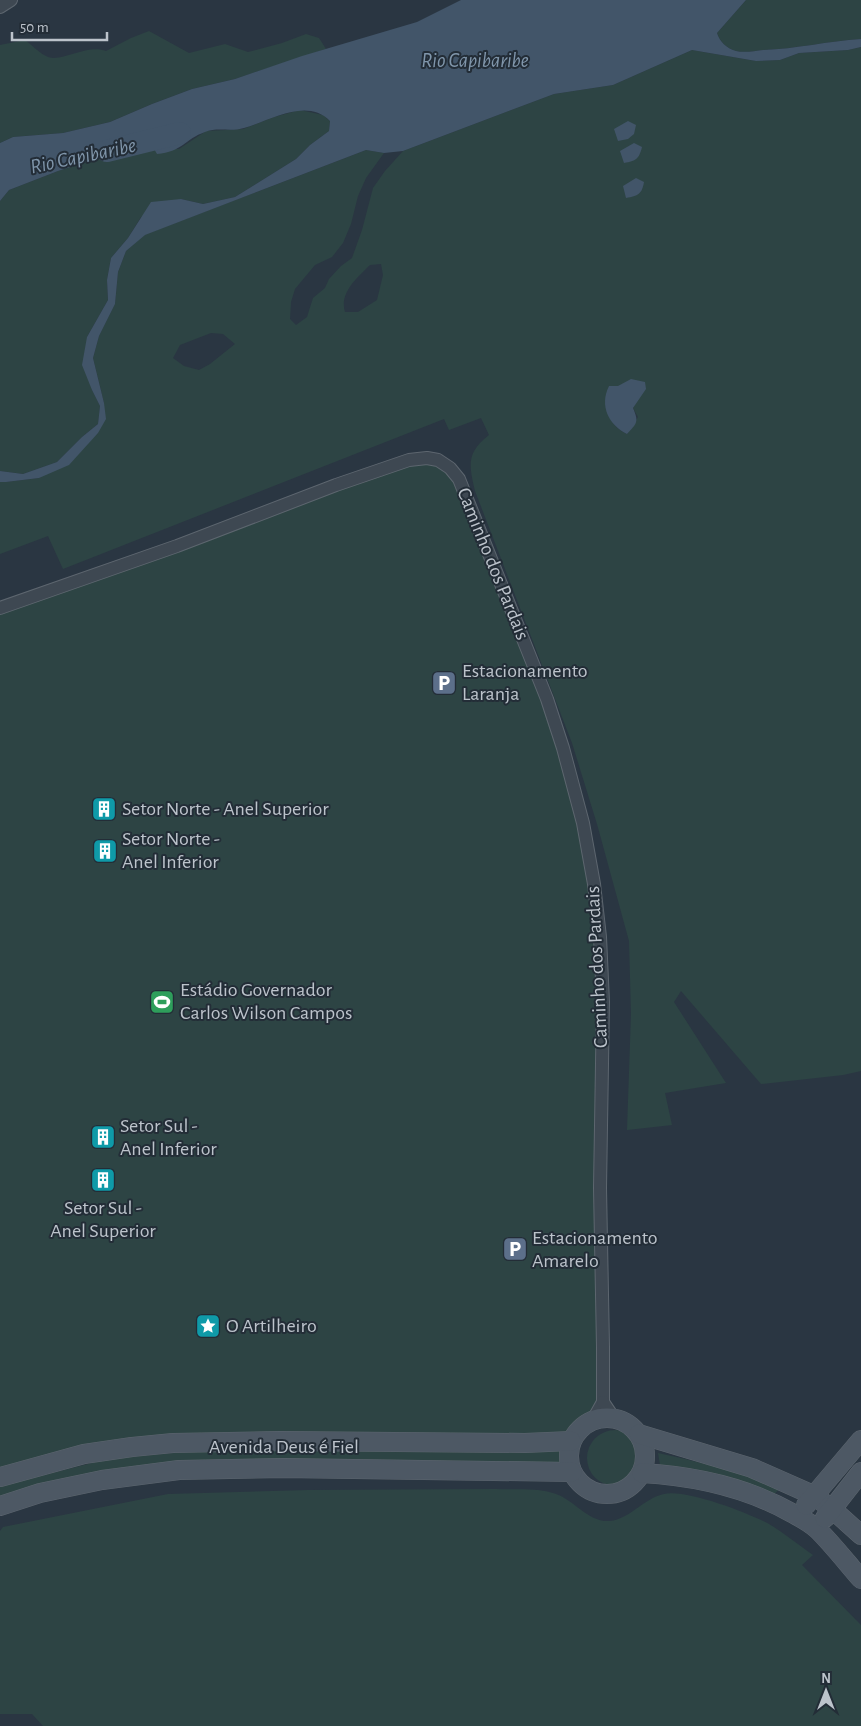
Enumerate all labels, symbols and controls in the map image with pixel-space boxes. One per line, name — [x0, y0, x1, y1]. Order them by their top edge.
scale bar — [12, 10, 108, 42]
text: 50 m — [20, 20, 49, 35]
water label: Rio Capibaribe — [421, 50, 529, 72]
water label: Rio Capibaribe — [28, 135, 138, 178]
street label: Caminho dos Pardais — [453, 485, 533, 643]
place label: Estacionamento Laranja — [462, 661, 588, 704]
parking icon: Estacionamento Laranja — [431, 670, 457, 696]
building icon: Setor Norte - Anel Superior — [91, 796, 117, 822]
place label: Setor Norte - Anel Superior — [122, 799, 329, 819]
place label: Setor Norte - Anel Inferior — [122, 829, 220, 872]
building icon: Setor Norte - Anel Inferior — [92, 838, 118, 864]
street label: Caminho dos Pardais — [583, 885, 611, 1049]
place label: Estádio Governador Carlos Wilson Campos — [180, 980, 353, 1023]
sports icon: Estádio Governador Carlos Wilson Campos — [149, 989, 175, 1015]
place label: Setor Sul - Anel Inferior — [120, 1116, 217, 1159]
building icon: Setor Sul - Anel Inferior — [90, 1124, 116, 1150]
building icon: Setor Sul - Anel Superior — [90, 1167, 116, 1193]
place label: Setor Sul - Anel Superior — [50, 1198, 156, 1241]
place label: Estacionamento Amarelo — [532, 1228, 658, 1271]
parking icon: Estacionamento Amarelo — [502, 1236, 528, 1262]
place icon: O Artilheiro — [195, 1313, 221, 1339]
place label: O Artilheiro — [226, 1316, 317, 1336]
street label: Avenida Deus é Fiel — [209, 1437, 359, 1457]
north arrow — [801, 1666, 851, 1716]
text: N — [821, 1672, 831, 1686]

